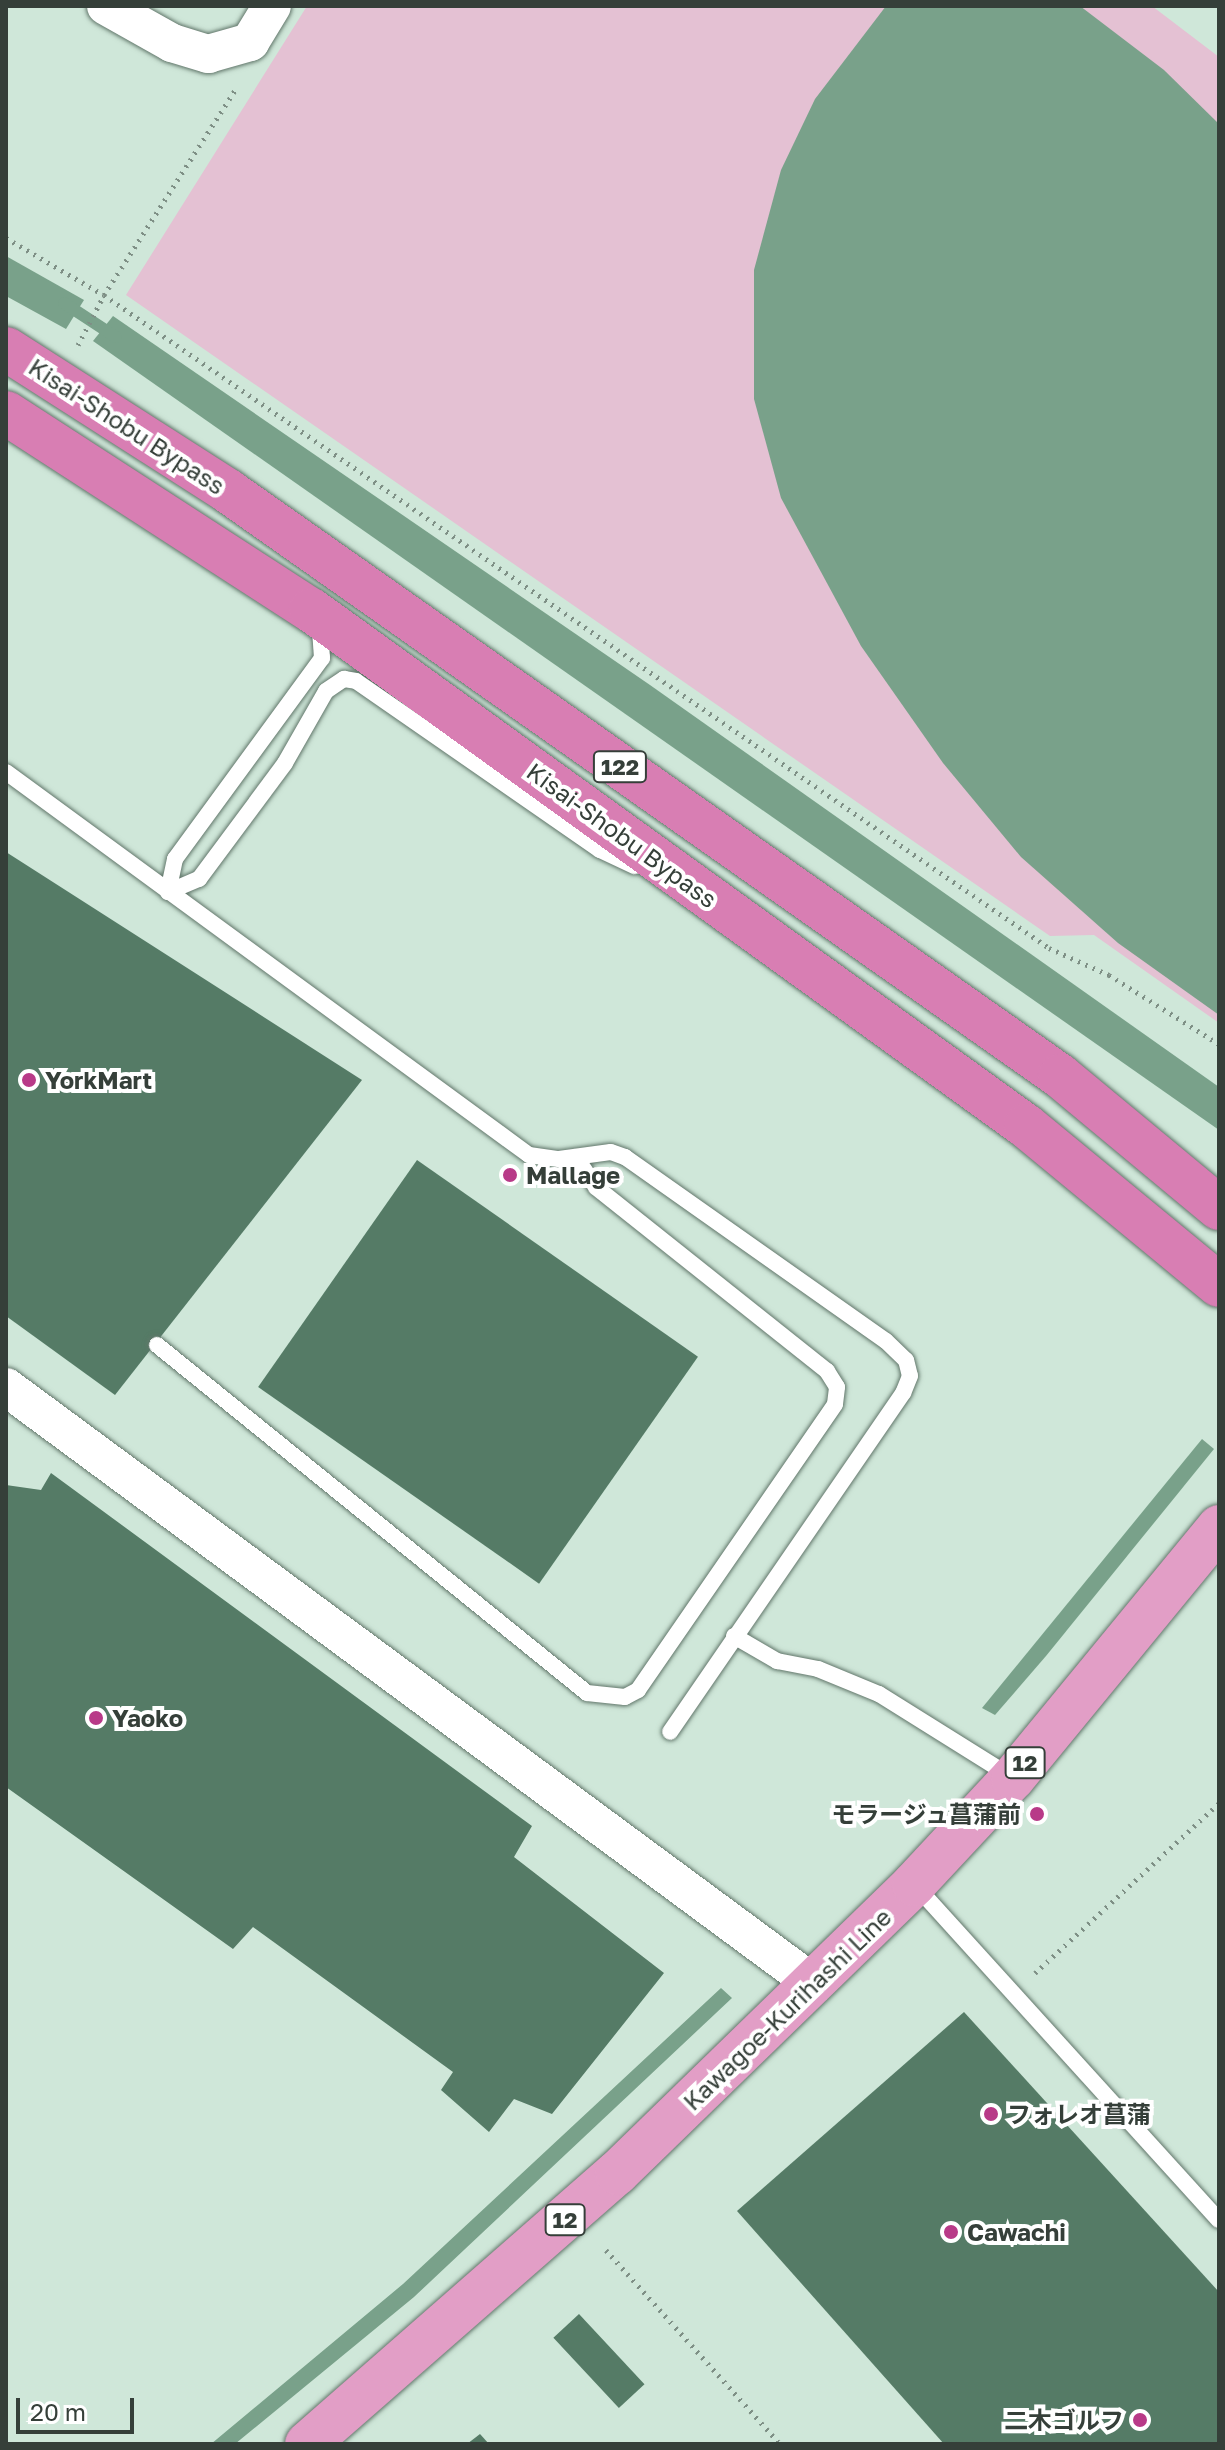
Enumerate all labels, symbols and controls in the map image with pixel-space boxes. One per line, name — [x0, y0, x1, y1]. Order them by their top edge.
street label: Kisai-Shobu Bypass — [24, 352, 230, 500]
road number: 122 — [592, 749, 648, 785]
street label: Kisai-Shobu Bypass — [521, 756, 723, 914]
place label: YorkMart — [45, 1066, 152, 1094]
marker: YorkMart — [20, 1071, 38, 1089]
place label: Mallage — [526, 1161, 620, 1189]
marker: Mallage — [501, 1166, 519, 1184]
place label: Yaoko — [112, 1704, 183, 1732]
marker: Yaoko — [87, 1709, 105, 1727]
road number: 12 — [1003, 1745, 1047, 1781]
place label: モラージュ菖蒲前 — [829, 1800, 1021, 1828]
marker: モラージュ菖蒲前 — [1028, 1805, 1046, 1823]
street label: Kawagoe-Kurihashi Line — [677, 1902, 897, 2116]
place label: フォレオ菖蒲 — [1007, 2100, 1151, 2128]
marker: フォレオ菖蒲 — [982, 2105, 1000, 2123]
road number: 12 — [543, 2202, 587, 2238]
place label: Cawachi — [967, 2218, 1066, 2246]
marker: Cawachi — [942, 2223, 960, 2241]
scale bar — [20, 2382, 138, 2432]
text: 20 m — [30, 2397, 86, 2426]
place label: 二木ゴルフ — [1004, 2406, 1124, 2434]
marker: 二木ゴルフ — [1131, 2411, 1149, 2429]

